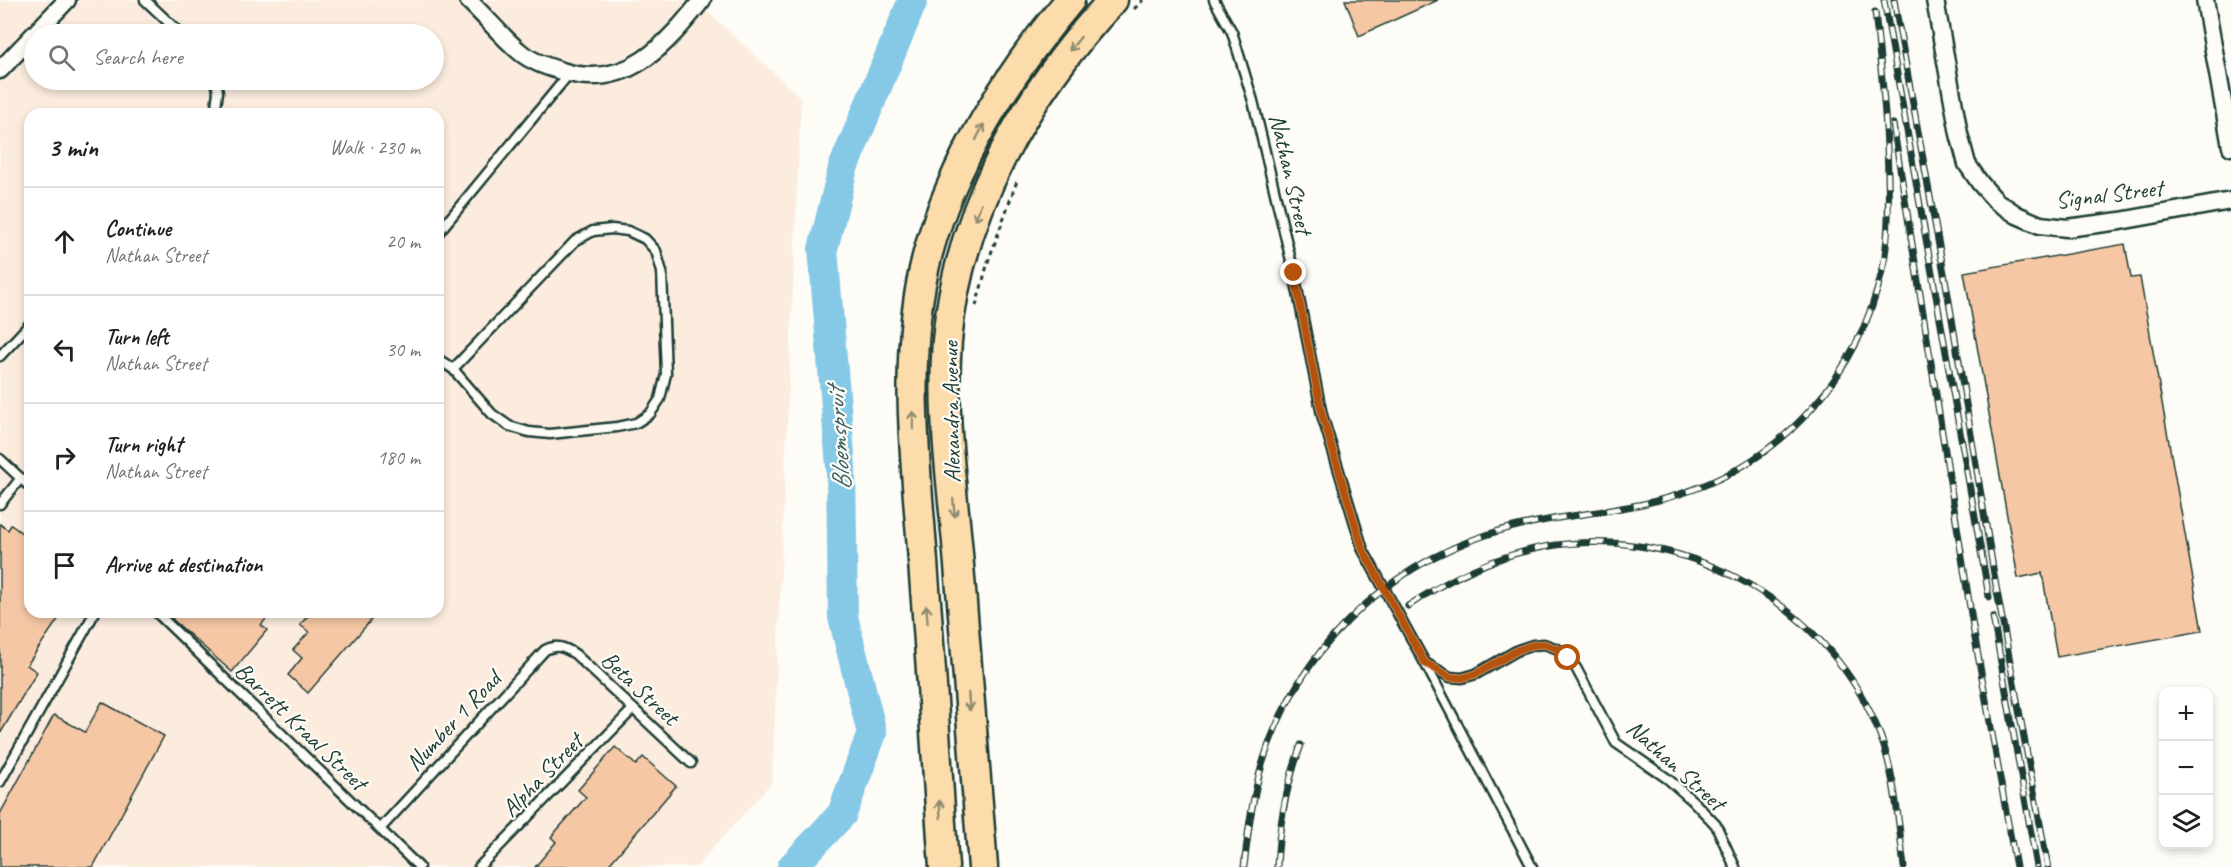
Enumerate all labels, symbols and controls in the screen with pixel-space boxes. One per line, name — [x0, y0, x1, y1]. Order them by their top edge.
search box — [24, 24, 444, 90]
one-way arrow — [1068, 36, 1082, 51]
icon: search — [45, 41, 78, 74]
text: Search here — [93, 43, 183, 71]
street label: Nathan Street — [1263, 111, 1320, 240]
one-way arrow — [974, 123, 986, 141]
text: 3 min — [48, 131, 98, 164]
text: Walk · 230 m — [330, 135, 420, 160]
street label: Signal Street — [2054, 172, 2167, 215]
one-way arrow — [972, 203, 983, 221]
text: Continue — [105, 215, 171, 243]
icon: ahead — [48, 225, 81, 258]
text: 20 m — [386, 229, 420, 254]
text: Nathan Street — [105, 243, 207, 268]
route end — [1280, 259, 1306, 285]
text: Turn left — [105, 323, 169, 351]
icon: left — [48, 333, 81, 366]
text: 30 m — [386, 337, 420, 362]
street label: Alexandra Avenue — [935, 339, 967, 483]
text: Nathan Street — [105, 351, 207, 376]
water label: Bloemspruit — [818, 380, 859, 491]
one-way arrow — [907, 410, 919, 430]
text: Turn right — [105, 431, 182, 459]
icon: right — [48, 441, 81, 474]
text: 180 m — [377, 445, 420, 470]
text: Nathan Street — [105, 459, 207, 484]
one-way arrow — [949, 498, 960, 517]
icon: arrive — [48, 549, 81, 582]
text: Arrive at destination — [105, 551, 262, 579]
one-way arrow — [921, 605, 932, 625]
street label: Beta Street — [595, 644, 687, 733]
route start — [1554, 644, 1580, 670]
street label: Barrett Kraal Street — [229, 655, 376, 799]
street label: Number 1 Road — [399, 662, 509, 777]
map controls — [2159, 687, 2213, 849]
button: + — [2159, 687, 2213, 741]
one-way arrow — [964, 692, 975, 712]
street label: Nathan Street — [1621, 713, 1734, 819]
street label: Alpha Street — [495, 725, 591, 823]
button: − — [2159, 741, 2213, 795]
button: layers — [2159, 795, 2213, 849]
one-way arrow — [934, 799, 945, 819]

